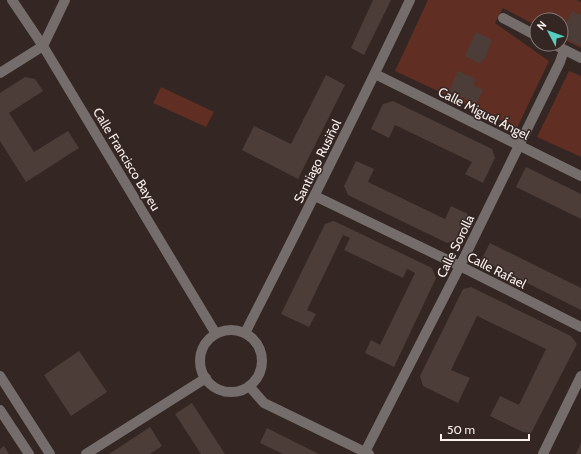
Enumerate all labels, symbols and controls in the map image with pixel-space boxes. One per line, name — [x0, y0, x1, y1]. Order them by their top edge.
north arrow — [529, 12, 569, 52]
text: N — [534, 18, 549, 33]
street label: Calle Miguel Ángel — [436, 82, 533, 143]
street label: Calle Francisco Bayeu — [90, 105, 164, 214]
street label: Santiago Rusiñol — [290, 117, 344, 205]
street label: Calle Sorolla — [433, 211, 477, 280]
street label: Calle Rafael — [465, 248, 529, 292]
scale bar — [441, 416, 529, 442]
text: 50 m — [447, 422, 475, 437]

